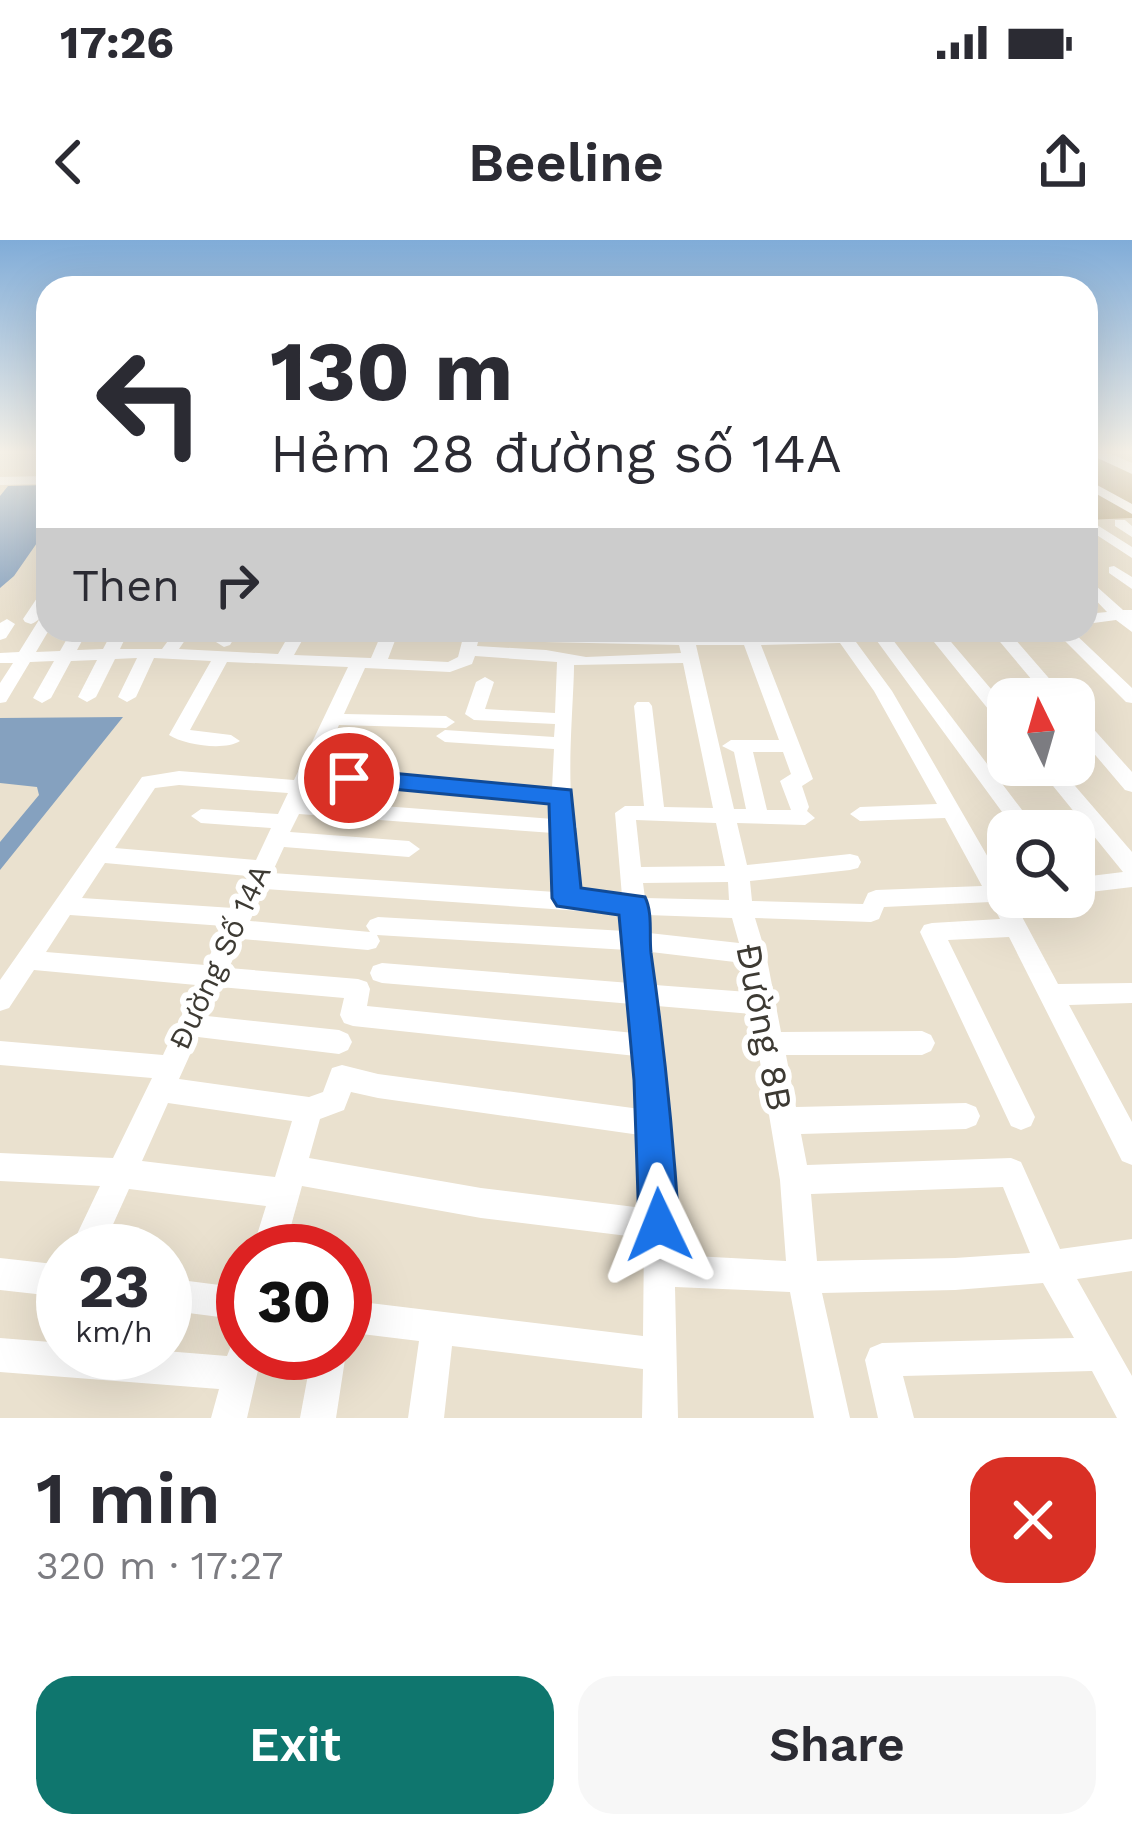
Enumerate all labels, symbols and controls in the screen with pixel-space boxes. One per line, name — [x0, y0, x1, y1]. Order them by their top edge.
text: 17:26 — [60, 16, 174, 69]
icon: back — [36, 129, 102, 195]
icon: share — [1030, 129, 1096, 195]
text: Beeline — [468, 131, 664, 194]
text: 130 m — [270, 322, 513, 420]
icon: left — [72, 324, 228, 480]
text: Hẻm 28 đường số 14A — [270, 422, 842, 485]
icon: right — [204, 552, 270, 618]
text: Then — [72, 559, 180, 612]
north arrow — [987, 678, 1095, 786]
map controls — [987, 678, 1095, 918]
pin — [298, 727, 400, 829]
icon: arrive — [316, 745, 382, 811]
button: search — [987, 810, 1095, 918]
street label: Đường Số 14A — [161, 859, 278, 1055]
street label: Đường 8B — [727, 940, 801, 1115]
position arrow — [596, 1162, 722, 1288]
speed limit sign: 30 — [216, 1224, 372, 1380]
text: 23 — [78, 1251, 150, 1322]
text: km/h — [75, 1314, 153, 1349]
text: 1 min — [36, 1456, 221, 1540]
button: close — [970, 1457, 1096, 1583]
text: 320 m · 17:27 — [36, 1543, 283, 1588]
button: Exit — [36, 1676, 554, 1814]
button: Share — [578, 1676, 1096, 1814]

